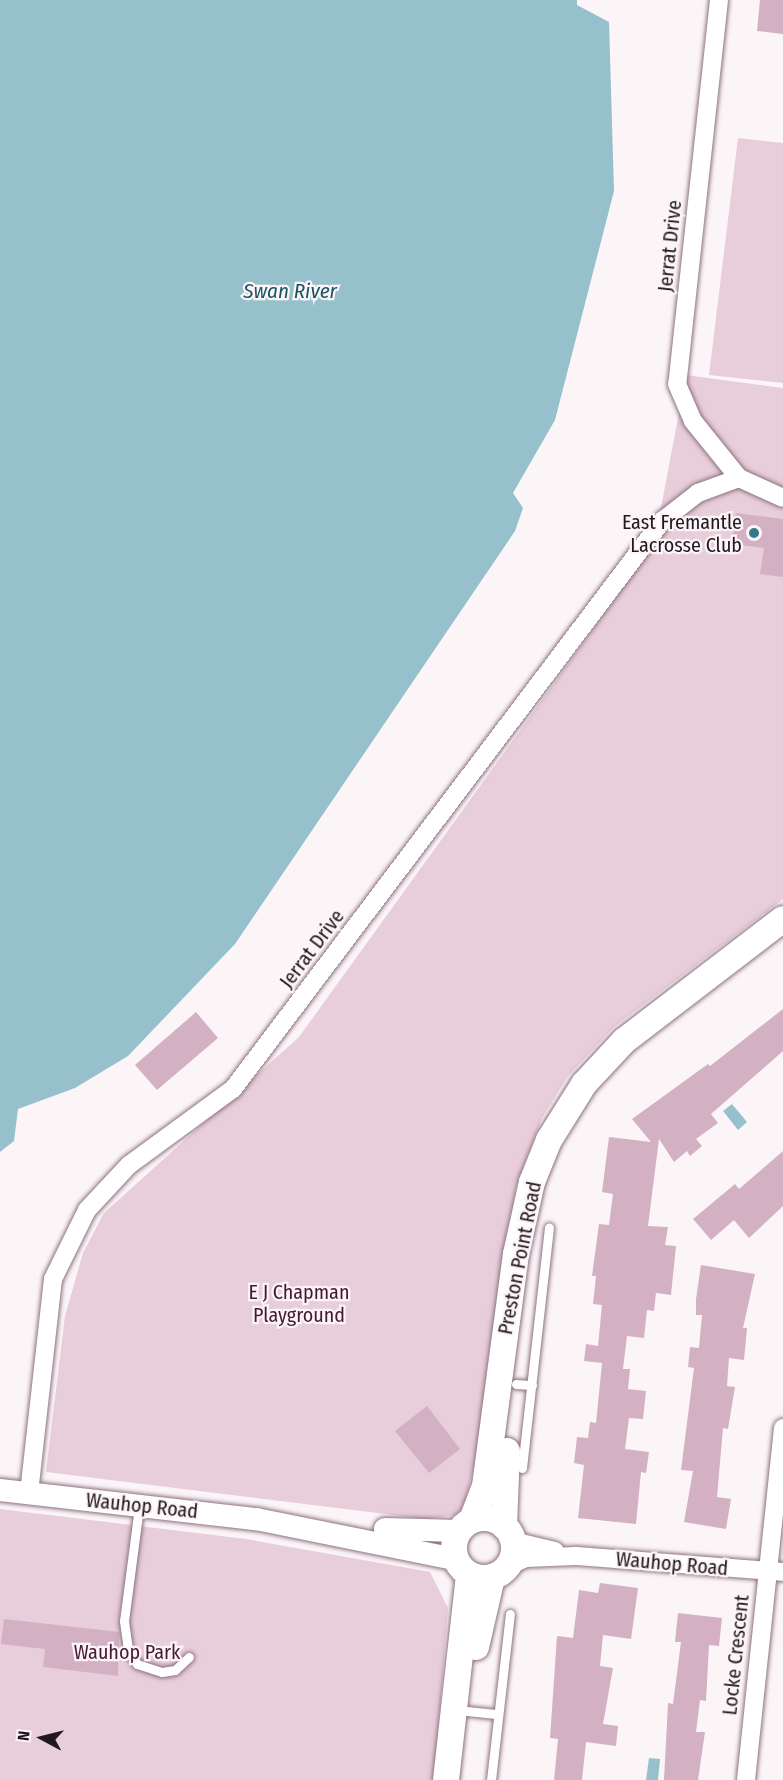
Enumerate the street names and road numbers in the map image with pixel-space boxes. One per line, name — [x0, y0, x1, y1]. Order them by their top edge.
street label: Jerrat Drive — [653, 199, 687, 293]
street label: Jerrat Drive — [275, 905, 349, 993]
street label: Preston Point Road — [493, 1179, 547, 1337]
street label: Wauhop Road — [85, 1488, 199, 1524]
street label: Wauhop Road — [615, 1547, 729, 1581]
street label: Locke Crescent — [718, 1594, 754, 1716]

